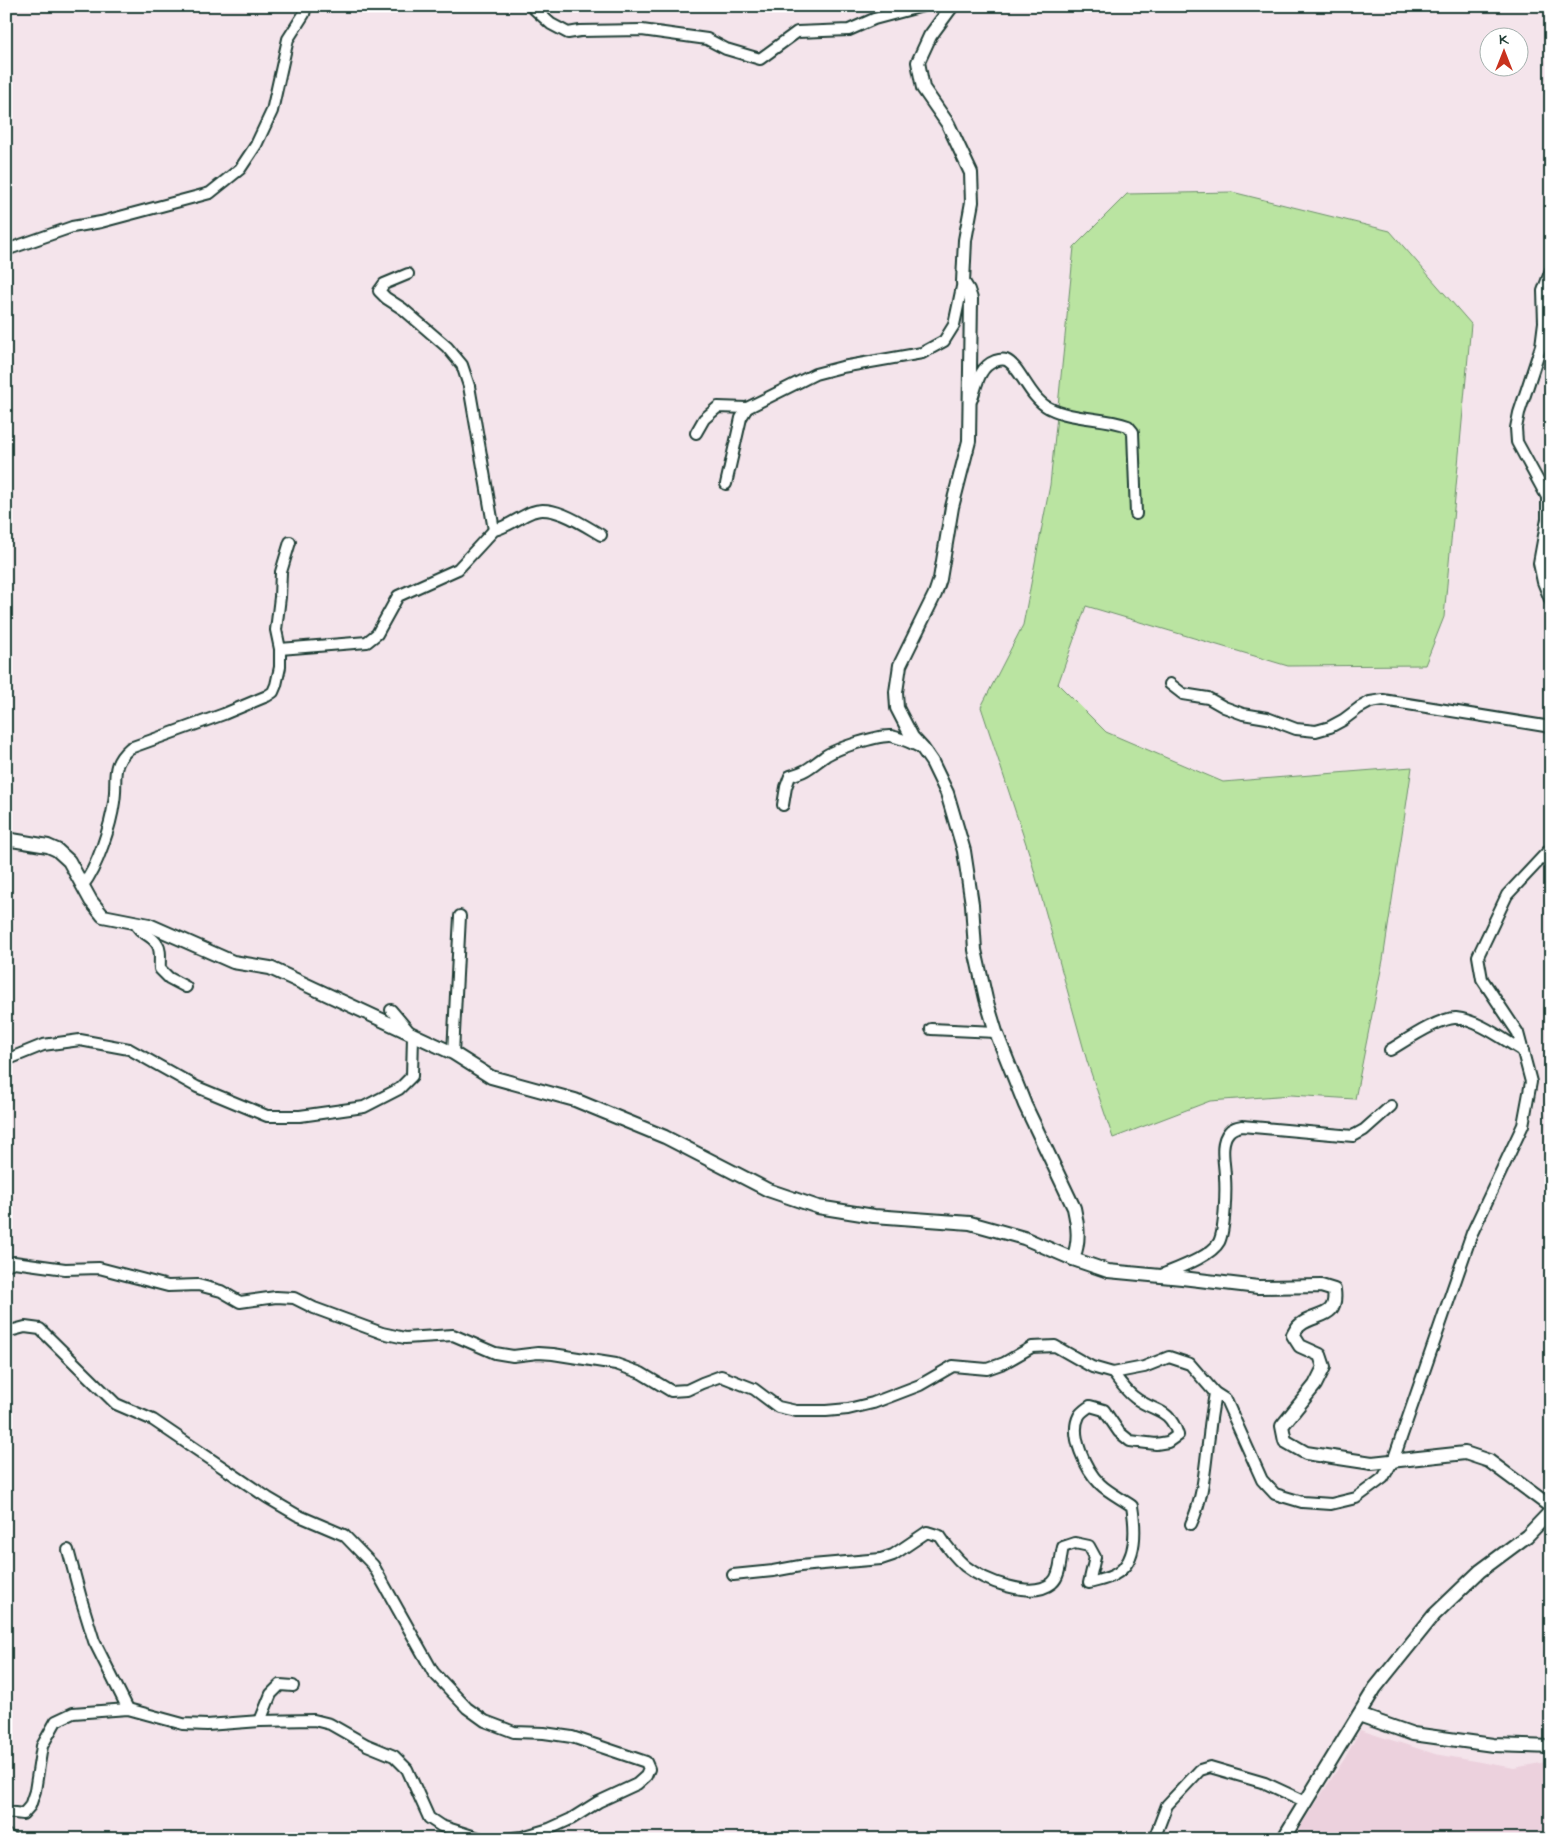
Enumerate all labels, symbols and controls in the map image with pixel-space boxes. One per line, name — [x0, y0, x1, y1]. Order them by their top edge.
north arrow — [1480, 28, 1530, 78]
text: K — [1499, 31, 1510, 49]

